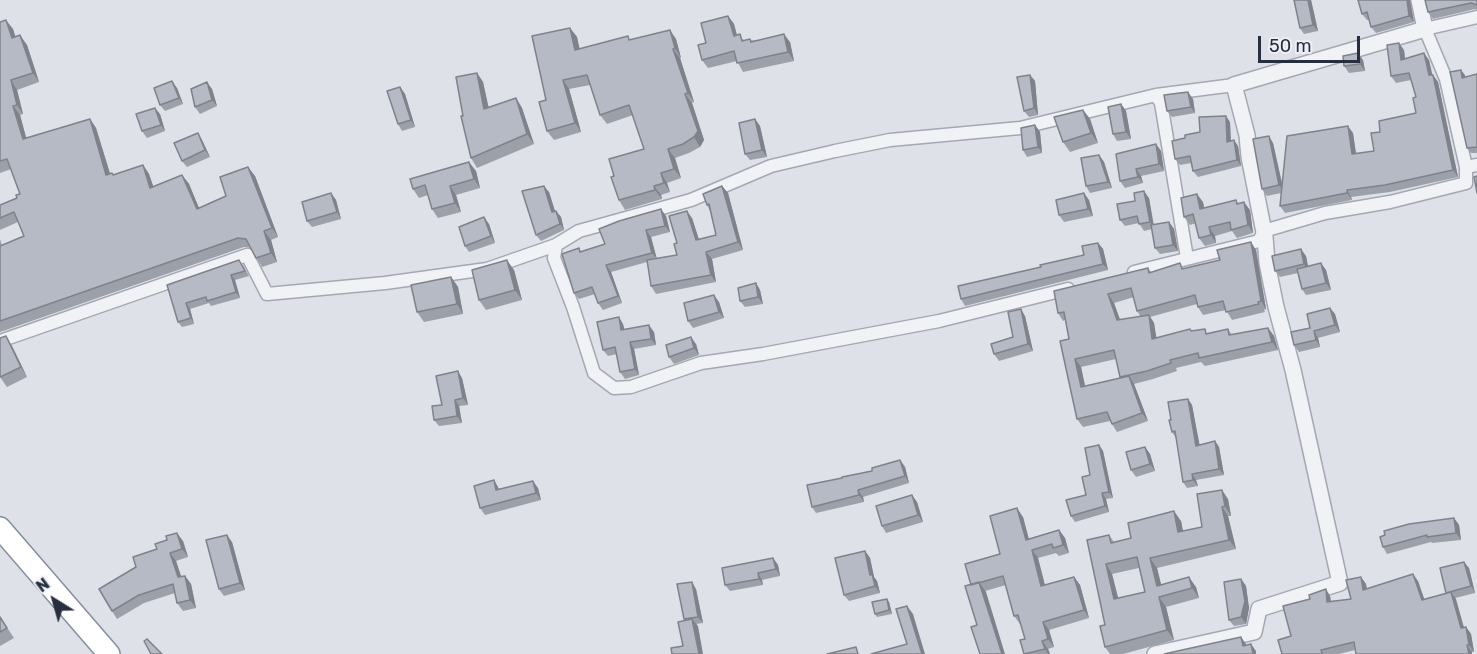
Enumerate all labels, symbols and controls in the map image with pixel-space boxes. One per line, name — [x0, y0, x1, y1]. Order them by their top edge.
scale bar — [1261, 24, 1363, 62]
text: 50 m — [1269, 35, 1312, 57]
north arrow — [24, 570, 84, 630]
text: N — [33, 574, 53, 596]

